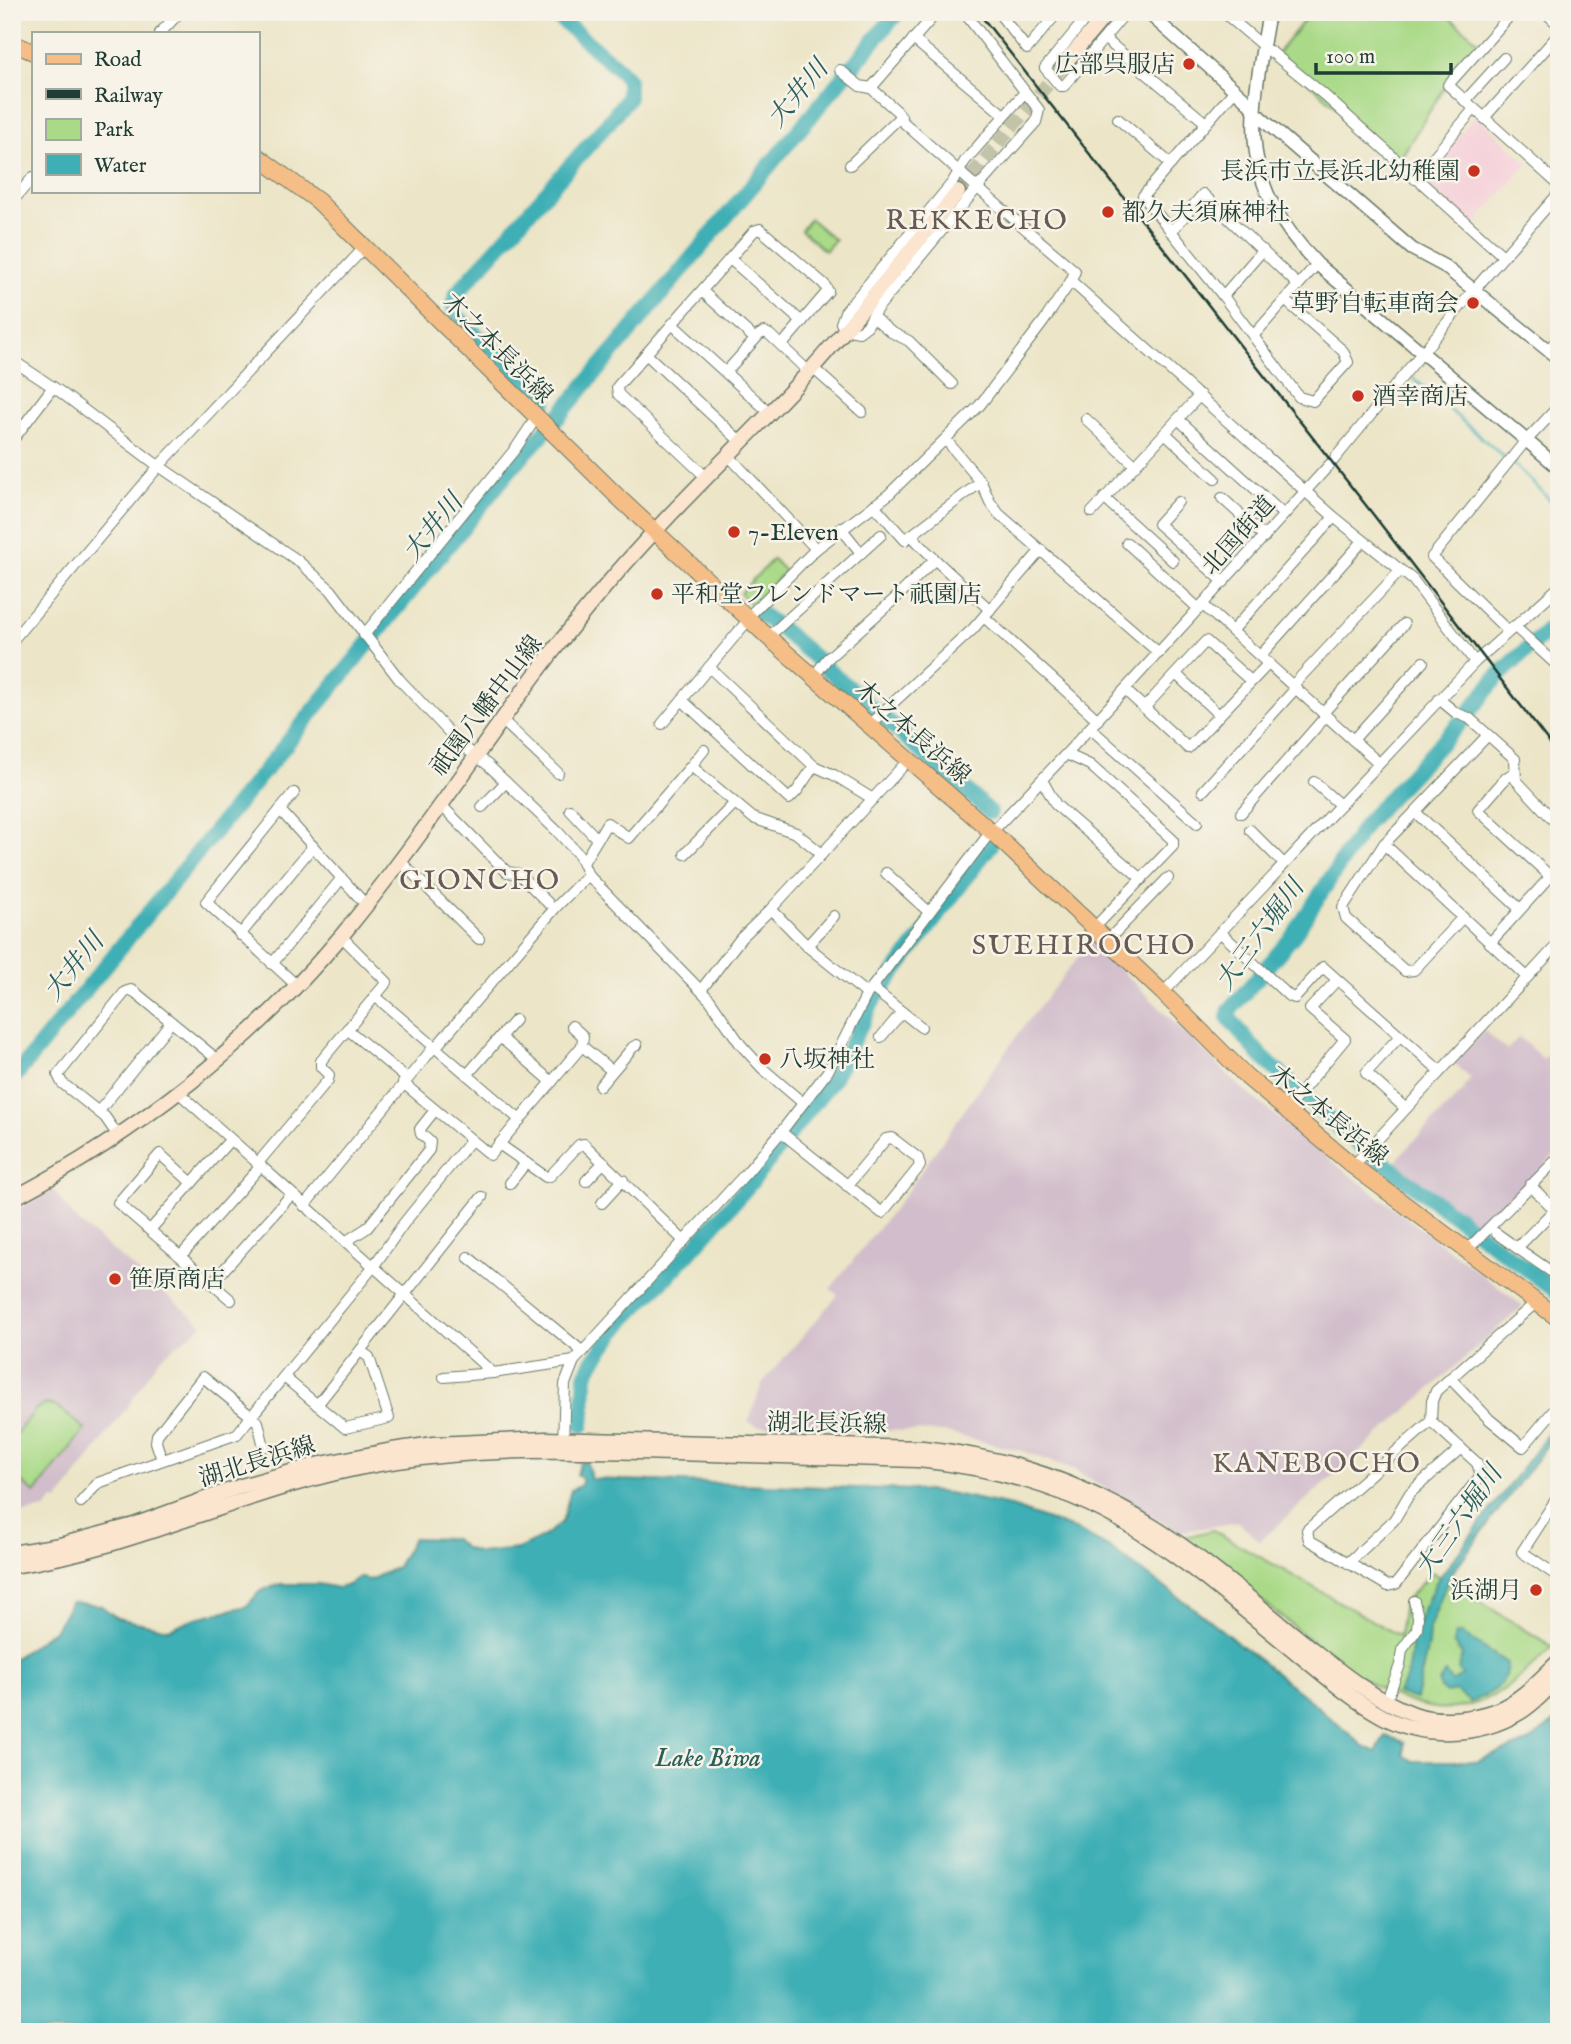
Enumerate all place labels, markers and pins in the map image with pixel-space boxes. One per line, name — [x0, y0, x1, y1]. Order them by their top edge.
place label: 広部呉服店 — [1055, 50, 1175, 81]
marker: 広部呉服店 — [1181, 56, 1197, 72]
place label: 長浜市立長浜北幼稚園 — [1220, 157, 1460, 188]
marker: 長浜市立長浜北幼稚園 — [1466, 163, 1482, 179]
place label: 都久夫須麻神社 — [1122, 198, 1290, 229]
marker: 都久夫須麻神社 — [1100, 204, 1116, 220]
place label: 草野自転車商会 — [1291, 289, 1459, 320]
marker: 草野自転車商会 — [1465, 295, 1481, 311]
place label: 酒幸商店 — [1372, 382, 1468, 413]
marker: 酒幸商店 — [1350, 388, 1366, 404]
place label: 7-Eleven — [748, 518, 839, 549]
marker: 7-Eleven — [726, 524, 742, 540]
place label: 平和堂フレンドマート祇園店 — [671, 580, 981, 611]
marker: 平和堂フレンドマート祇園店 — [649, 586, 665, 602]
place label: 八坂神社 — [779, 1045, 875, 1076]
marker: 八坂神社 — [757, 1051, 773, 1067]
place label: 笹原商店 — [129, 1265, 225, 1296]
marker: 笹原商店 — [107, 1271, 123, 1287]
place label: 浜湖月 — [1450, 1576, 1522, 1607]
marker: 浜湖月 — [1528, 1582, 1544, 1598]

